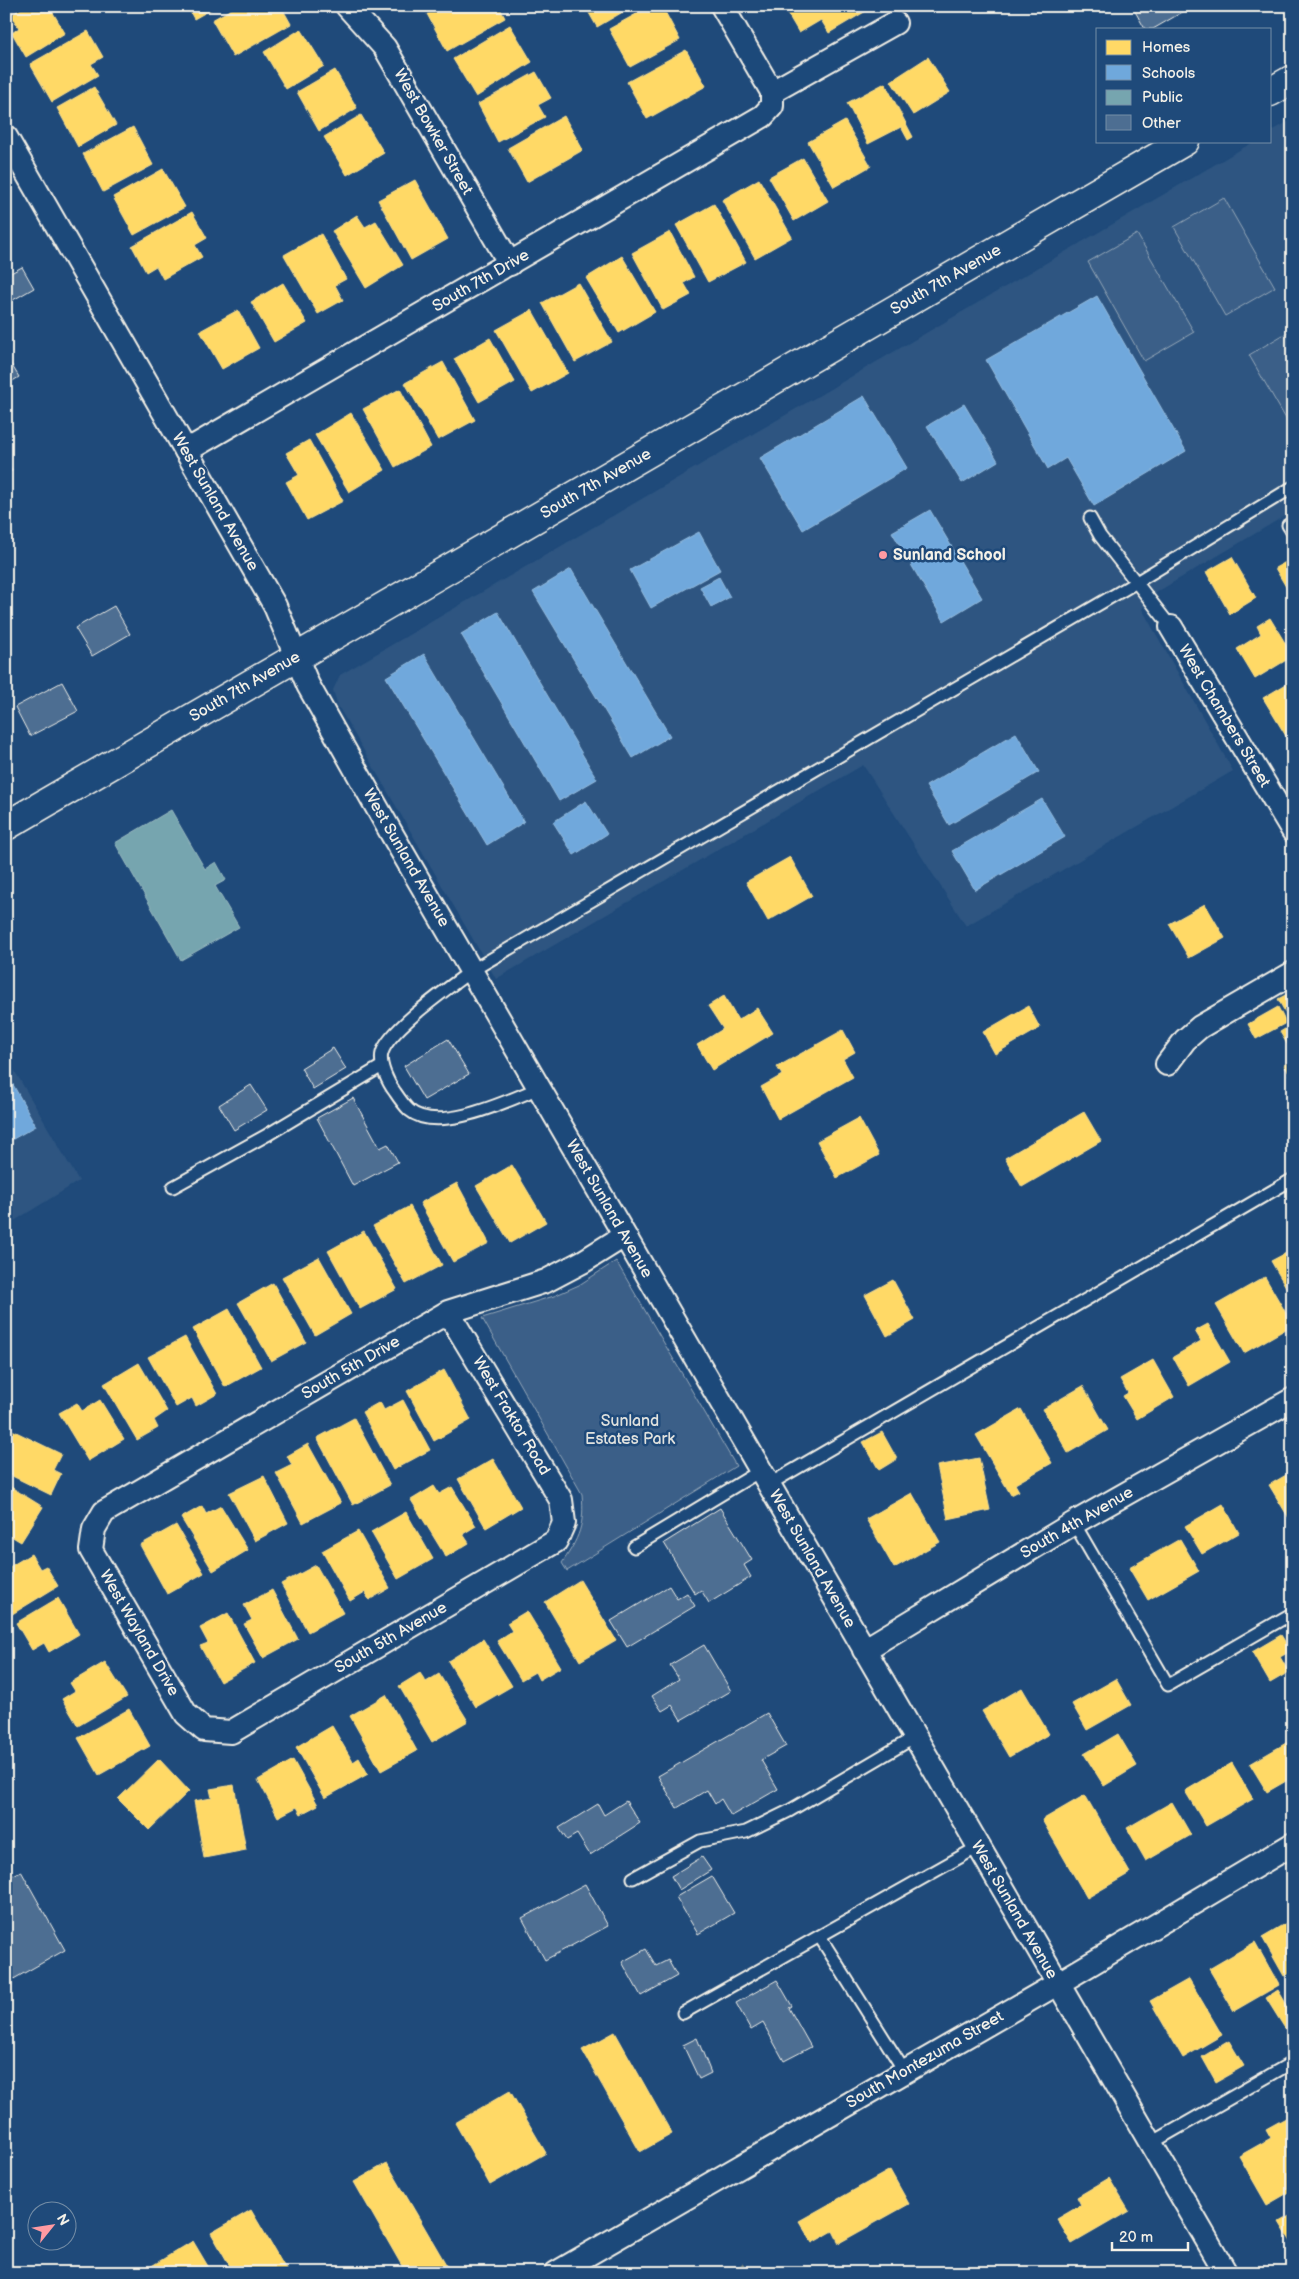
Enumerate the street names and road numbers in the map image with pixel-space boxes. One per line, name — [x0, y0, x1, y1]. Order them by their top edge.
street label: West Bowker Street — [389, 66, 477, 198]
street label: South 7th Avenue — [887, 240, 1005, 319]
street label: South 7th Drive — [429, 245, 533, 316]
street label: West Sunland Avenue — [168, 430, 263, 575]
street label: South 7th Avenue — [537, 444, 655, 523]
street label: West Chambers Street — [1174, 641, 1274, 791]
street label: South 7th Avenue — [186, 647, 304, 726]
street label: West Sunland Avenue — [359, 786, 454, 931]
street label: West Sunland Avenue — [562, 1137, 657, 1282]
street label: South 5th Drive — [298, 1332, 404, 1404]
street label: West Fraktor Road — [468, 1353, 554, 1479]
street label: South 4th Avenue — [1017, 1483, 1137, 1563]
street label: West Sunland Avenue — [765, 1487, 860, 1632]
street label: West Wayland Drive — [95, 1567, 183, 1700]
street label: South 5th Avenue — [331, 1598, 451, 1678]
street label: West Sunland Avenue — [967, 1838, 1062, 1983]
street label: South Montezuma Street — [843, 2007, 1007, 2113]

